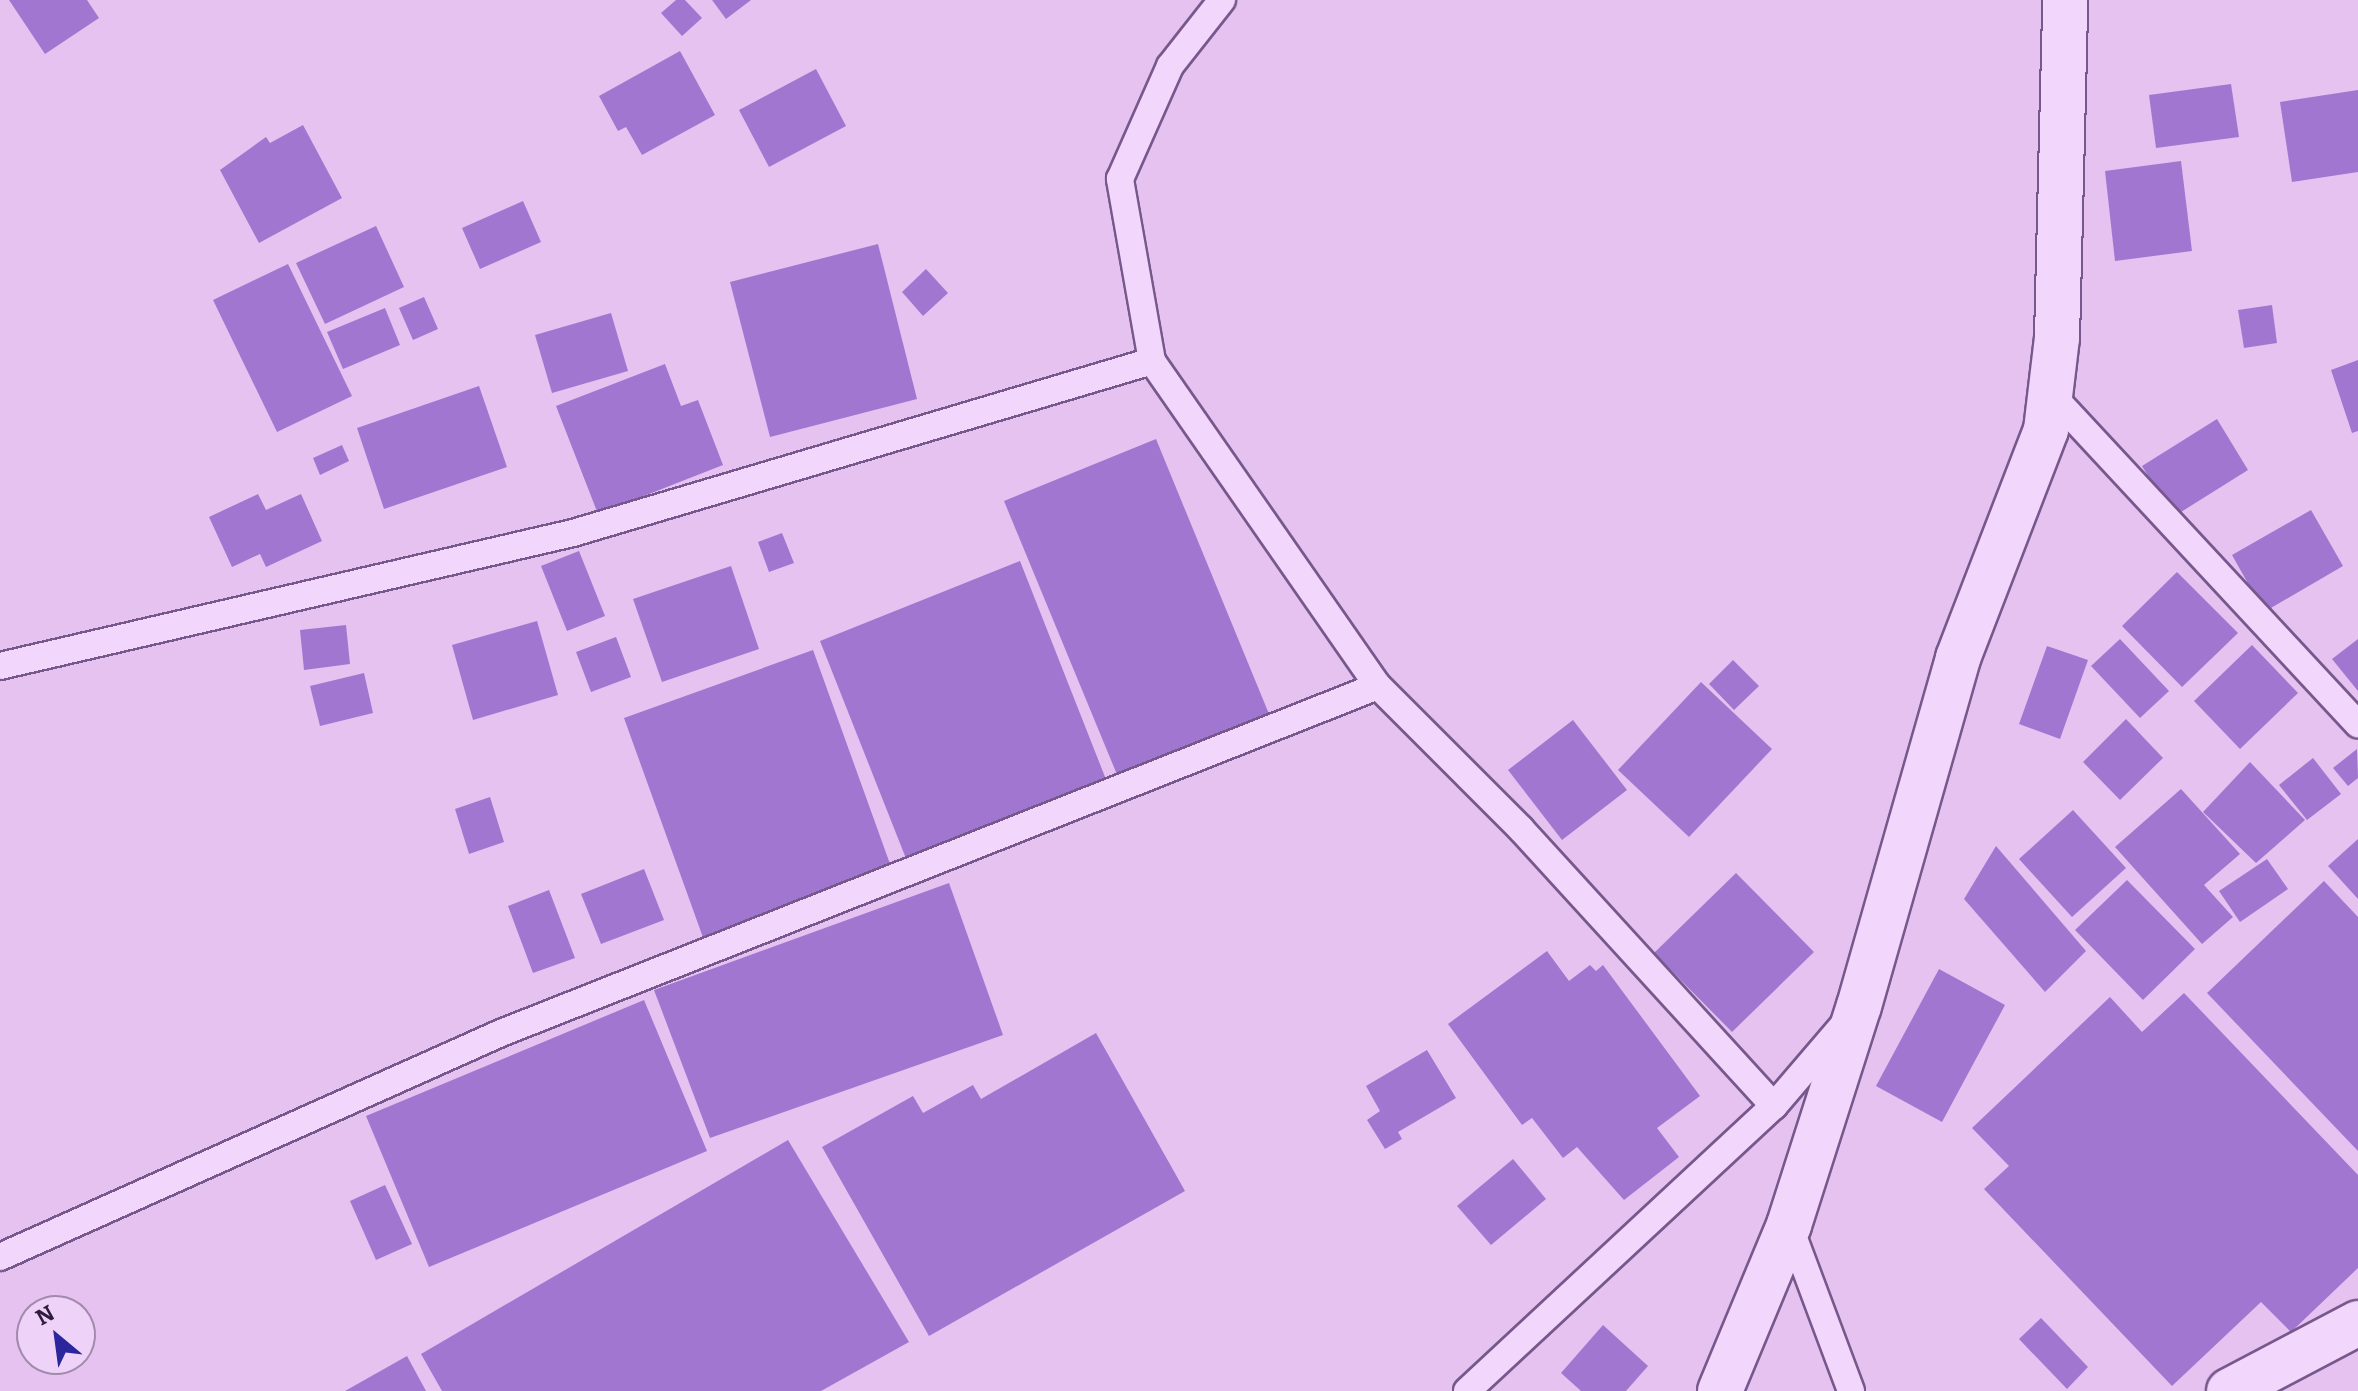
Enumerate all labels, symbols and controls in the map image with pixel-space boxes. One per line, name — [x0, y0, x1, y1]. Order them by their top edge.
north arrow — [16, 1295, 96, 1375]
text: N — [31, 1299, 59, 1331]

